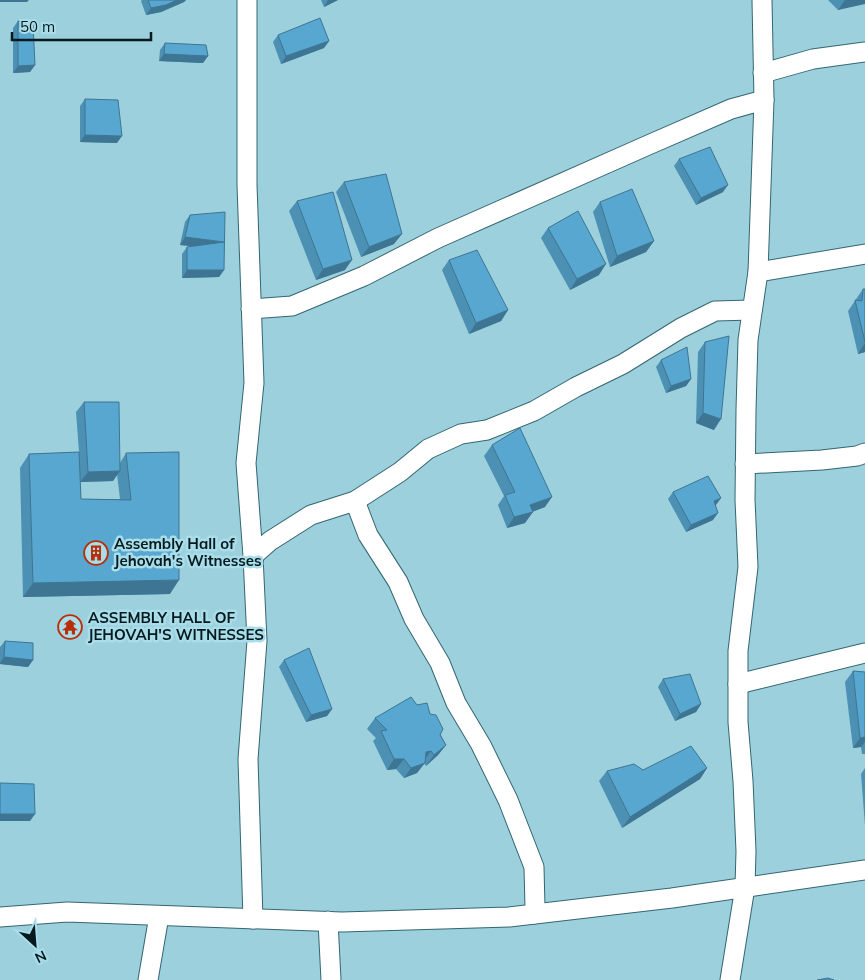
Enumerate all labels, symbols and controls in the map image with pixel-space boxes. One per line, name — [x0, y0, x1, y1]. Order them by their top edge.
scale bar — [12, 10, 151, 42]
text: 50 m — [20, 17, 55, 36]
place label: Assembly Hall of Jehovah's Witnesses — [114, 534, 262, 570]
building icon: Assembly Hall of Jehovah's Witnesses — [83, 540, 109, 566]
place label: ASSEMBLY HALL OF JEHOVAH'S WITNESSES — [88, 608, 264, 644]
temple icon: ASSEMBLY HALL OF JEHOVAH'S WITNESSES — [57, 614, 83, 640]
north arrow — [10, 920, 60, 970]
text: N — [32, 946, 49, 967]

